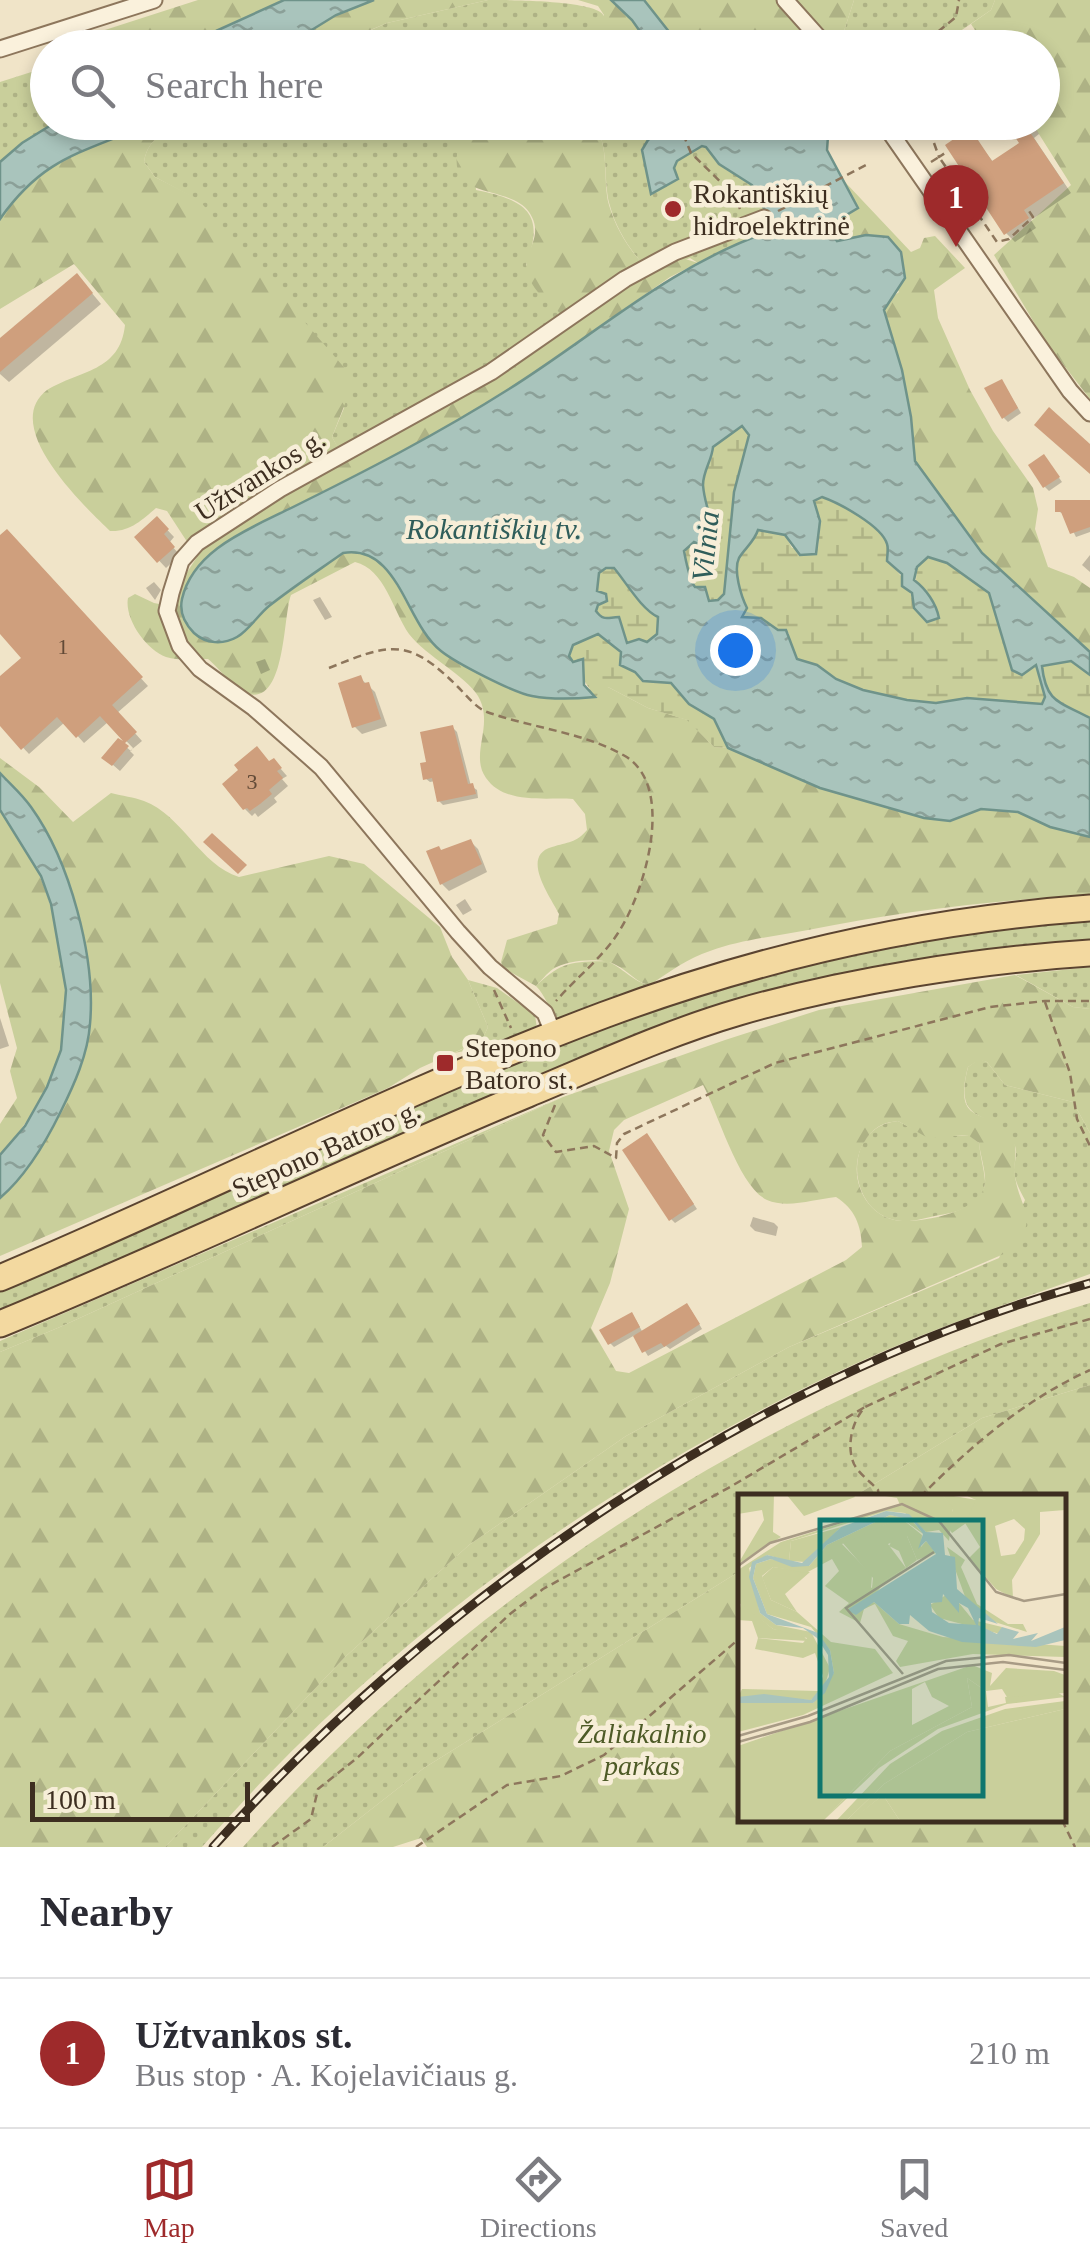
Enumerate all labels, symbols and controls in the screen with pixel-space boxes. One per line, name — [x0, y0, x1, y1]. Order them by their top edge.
search box — [30, 30, 1060, 140]
icon: search — [65, 58, 120, 113]
text: Search here — [145, 64, 323, 106]
pin: 1 — [924, 164, 988, 247]
place label: Rokantiškių hidroelektrinė — [693, 178, 850, 241]
marker: Rokantiškių hidroelektrinė — [662, 198, 684, 220]
street label: Užtvankos g. — [189, 423, 331, 527]
water label: Vilnia — [685, 509, 725, 583]
water label: Rokantiškių tv. — [405, 512, 582, 545]
your location — [710, 625, 761, 676]
house number: 1 — [58, 634, 69, 659]
house number: 3 — [247, 769, 258, 794]
place label: Stepono Batoro st. — [465, 1032, 574, 1095]
marker: Stepono Batoro st. — [434, 1052, 456, 1074]
street label: Stepono Batoro g. — [227, 1094, 425, 1204]
inset map — [738, 1494, 1065, 1822]
park label: Žaliakalnio parkas — [577, 1718, 707, 1781]
scale bar — [30, 1777, 250, 1822]
text: 100 m — [45, 1784, 116, 1815]
text: Nearby — [40, 1889, 173, 1935]
text: Užtvankos st. — [135, 2014, 352, 2056]
text: 1 — [65, 2035, 81, 2071]
text: 210 m — [969, 2035, 1050, 2071]
text: Bus stop · A. Kojelavičiaus g. — [135, 2057, 518, 2093]
tab: Map — [142, 2152, 197, 2244]
tab: Directions — [480, 2152, 597, 2244]
tab: Saved — [880, 2152, 948, 2244]

